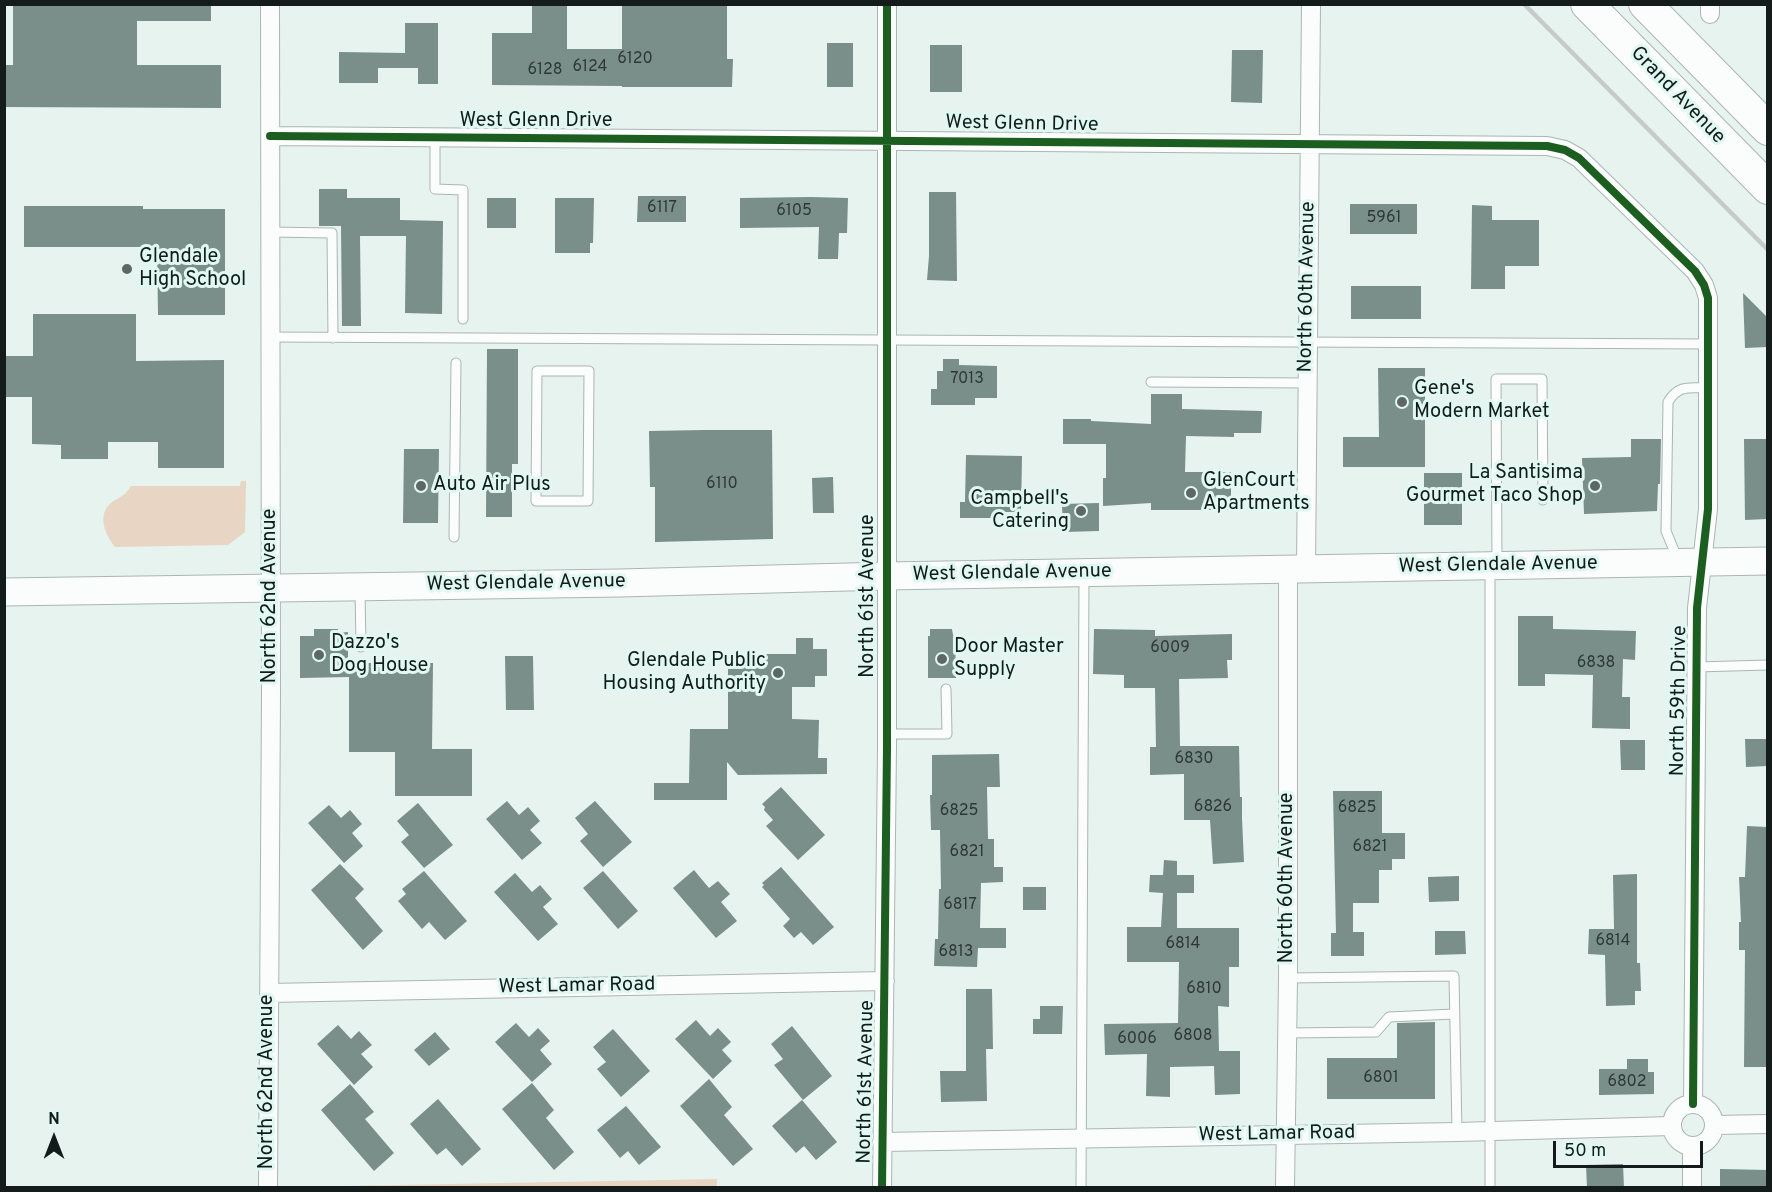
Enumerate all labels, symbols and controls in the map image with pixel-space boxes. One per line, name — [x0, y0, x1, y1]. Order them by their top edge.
street label: Grand Avenue — [1625, 42, 1729, 150]
house number: 6120 — [617, 50, 653, 70]
house number: 6124 — [572, 58, 608, 78]
house number: 6128 — [527, 61, 563, 81]
street label: West Glenn Drive — [459, 110, 613, 134]
street label: West Glenn Drive — [945, 112, 1099, 138]
house number: 6117 — [647, 199, 677, 219]
street label: North 60th Avenue — [1295, 201, 1321, 373]
house number: 6105 — [776, 202, 812, 222]
house number: 5961 — [1367, 209, 1401, 229]
place label: Glendale High School — [139, 246, 246, 293]
marker: Glendale High School — [120, 262, 134, 276]
house number: 7013 — [950, 370, 984, 390]
place label: Gene's Modern Market — [1414, 378, 1550, 425]
marker: Gene's Modern Market — [1395, 395, 1409, 409]
place label: La Santisima Gourmet Taco Shop — [1406, 462, 1583, 509]
place label: GlenCourt Apartments — [1203, 470, 1310, 517]
place label: Auto Air Plus — [433, 474, 551, 498]
house number: 6110 — [706, 475, 738, 495]
marker: Auto Air Plus — [414, 479, 428, 493]
marker: La Santisima Gourmet Taco Shop — [1588, 479, 1602, 493]
marker: GlenCourt Apartments — [1184, 486, 1198, 500]
place label: Campbell's Catering — [970, 488, 1069, 535]
marker: Campbell's Catering — [1074, 504, 1088, 518]
street label: North 62nd Avenue — [259, 509, 283, 683]
street label: North 61st Avenue — [857, 514, 881, 678]
street label: West Glendale Avenue — [1398, 552, 1598, 580]
street label: West Glendale Avenue — [912, 560, 1112, 588]
street label: West Glendale Avenue — [426, 570, 626, 598]
street label: North 59th Drive — [1667, 625, 1693, 777]
place label: Dazzo's Dog House — [331, 632, 428, 679]
place label: Door Master Supply — [954, 636, 1064, 683]
house number: 6009 — [1150, 639, 1190, 659]
marker: Dazzo's Dog House — [312, 648, 326, 662]
place label: Glendale Public Housing Authority — [603, 650, 766, 697]
marker: Door Master Supply — [935, 652, 949, 666]
house number: 6838 — [1577, 654, 1615, 674]
marker: Glendale Public Housing Authority — [771, 666, 785, 680]
house number: 6830 — [1174, 750, 1214, 770]
street label: North 60th Avenue — [1276, 792, 1300, 964]
house number: 6826 — [1194, 798, 1232, 818]
house number: 6825 — [1338, 799, 1376, 819]
house number: 6825 — [940, 802, 978, 822]
house number: 6821 — [1353, 838, 1387, 858]
house number: 6821 — [950, 843, 984, 863]
house number: 6817 — [943, 896, 977, 916]
house number: 6814 — [1596, 932, 1630, 952]
house number: 6814 — [1166, 935, 1200, 955]
house number: 6813 — [939, 943, 973, 963]
street label: West Lamar Road — [498, 974, 656, 1000]
house number: 6810 — [1186, 980, 1222, 1000]
street label: North 62nd Avenue — [256, 995, 280, 1169]
street label: North 61st Avenue — [854, 1000, 880, 1164]
house number: 6808 — [1173, 1027, 1213, 1047]
house number: 6006 — [1117, 1030, 1157, 1050]
house number: 6801 — [1363, 1069, 1399, 1089]
house number: 6802 — [1607, 1073, 1647, 1093]
north arrow — [24, 1108, 84, 1168]
text: N — [48, 1110, 60, 1130]
street label: West Lamar Road — [1198, 1122, 1356, 1148]
scale bar — [1556, 1129, 1706, 1167]
text: 50 m — [1564, 1140, 1606, 1163]

